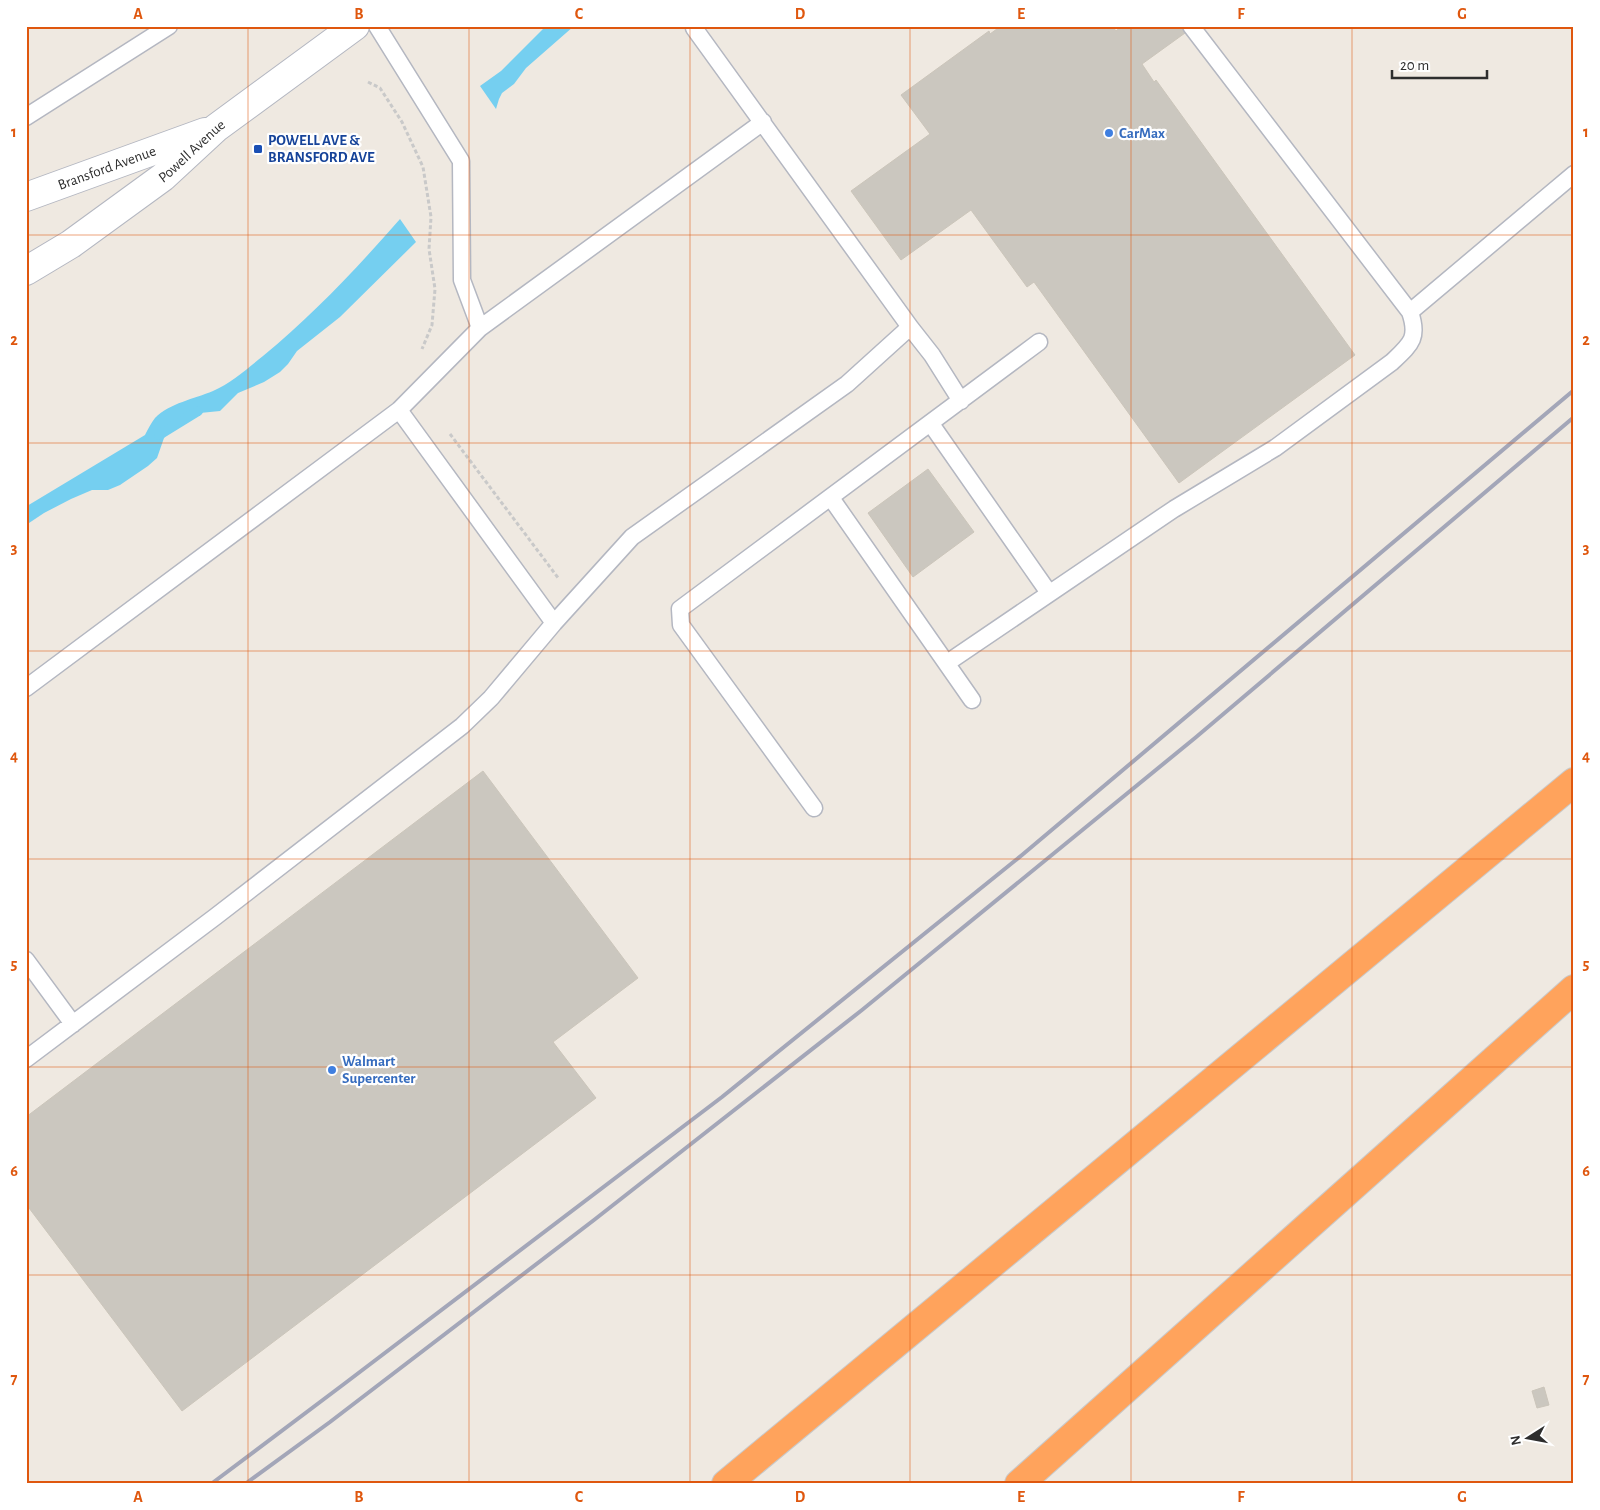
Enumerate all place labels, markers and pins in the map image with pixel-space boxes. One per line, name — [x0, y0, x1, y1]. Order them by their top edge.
place label: CarMax — [1119, 126, 1165, 141]
marker: CarMax — [1103, 127, 1115, 139]
place label: POWELL AVE & BRANSFORD AVE — [268, 133, 375, 165]
marker: POWELL AVE & BRANSFORD AVE — [252, 143, 264, 155]
place label: Walmart Supercenter — [342, 1054, 416, 1086]
marker: Walmart Supercenter — [326, 1064, 338, 1076]

